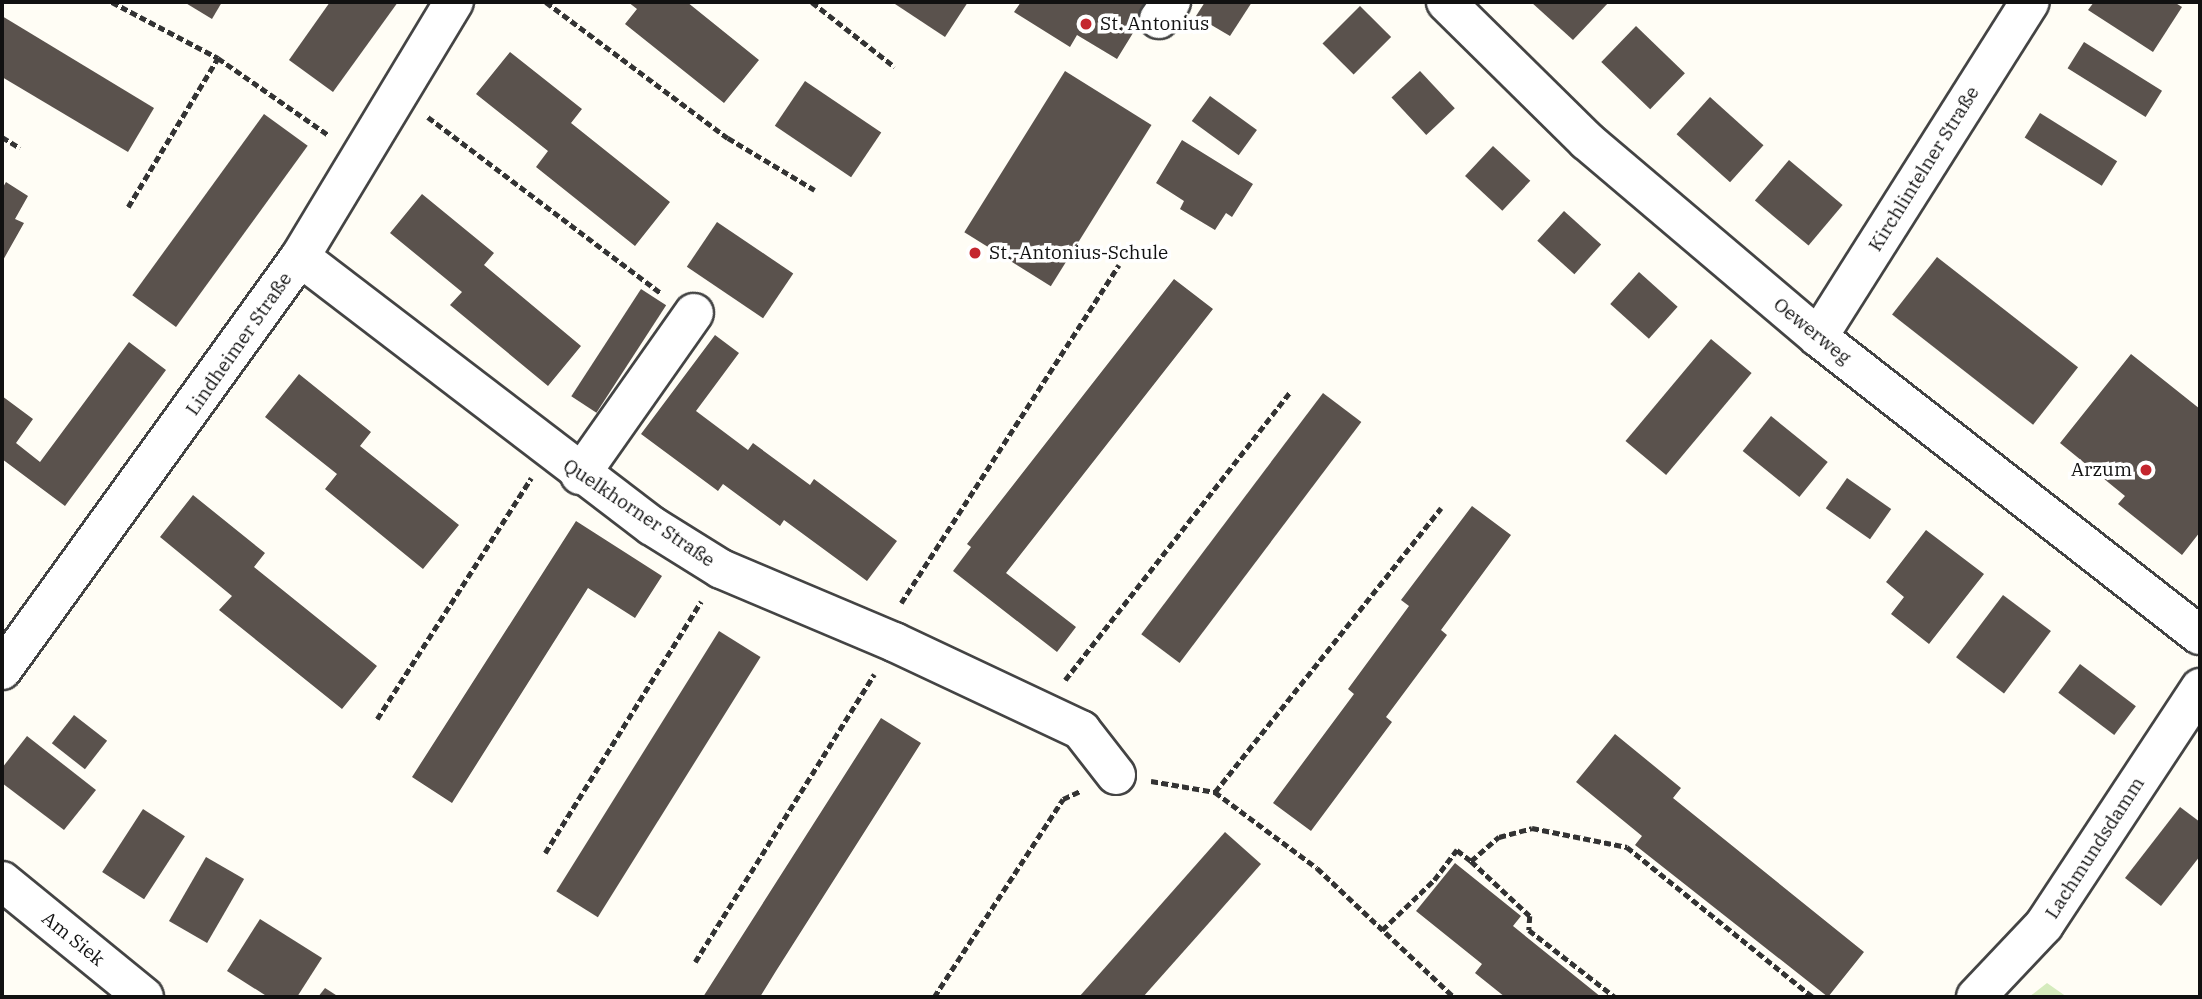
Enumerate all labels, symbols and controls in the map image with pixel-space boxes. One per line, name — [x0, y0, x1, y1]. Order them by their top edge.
place label: St. Antonius — [1100, 13, 1209, 35]
marker: St. Antonius — [1078, 16, 1094, 32]
street label: Kirchlintelner Straße — [1864, 82, 1984, 256]
place label: St.-Antonius-Schule — [989, 242, 1168, 264]
marker: St.-Antonius-Schule — [967, 245, 983, 261]
street label: Lindheimer Straße — [181, 268, 297, 420]
street label: Oewerweg — [1769, 293, 1855, 369]
street label: Quelkhorner Straße — [559, 454, 719, 572]
place label: Arzum — [2071, 459, 2132, 481]
marker: Arzum — [2138, 462, 2154, 478]
street label: Lachmundsdamm — [2041, 773, 2149, 923]
street label: Am Siek — [37, 907, 109, 971]

